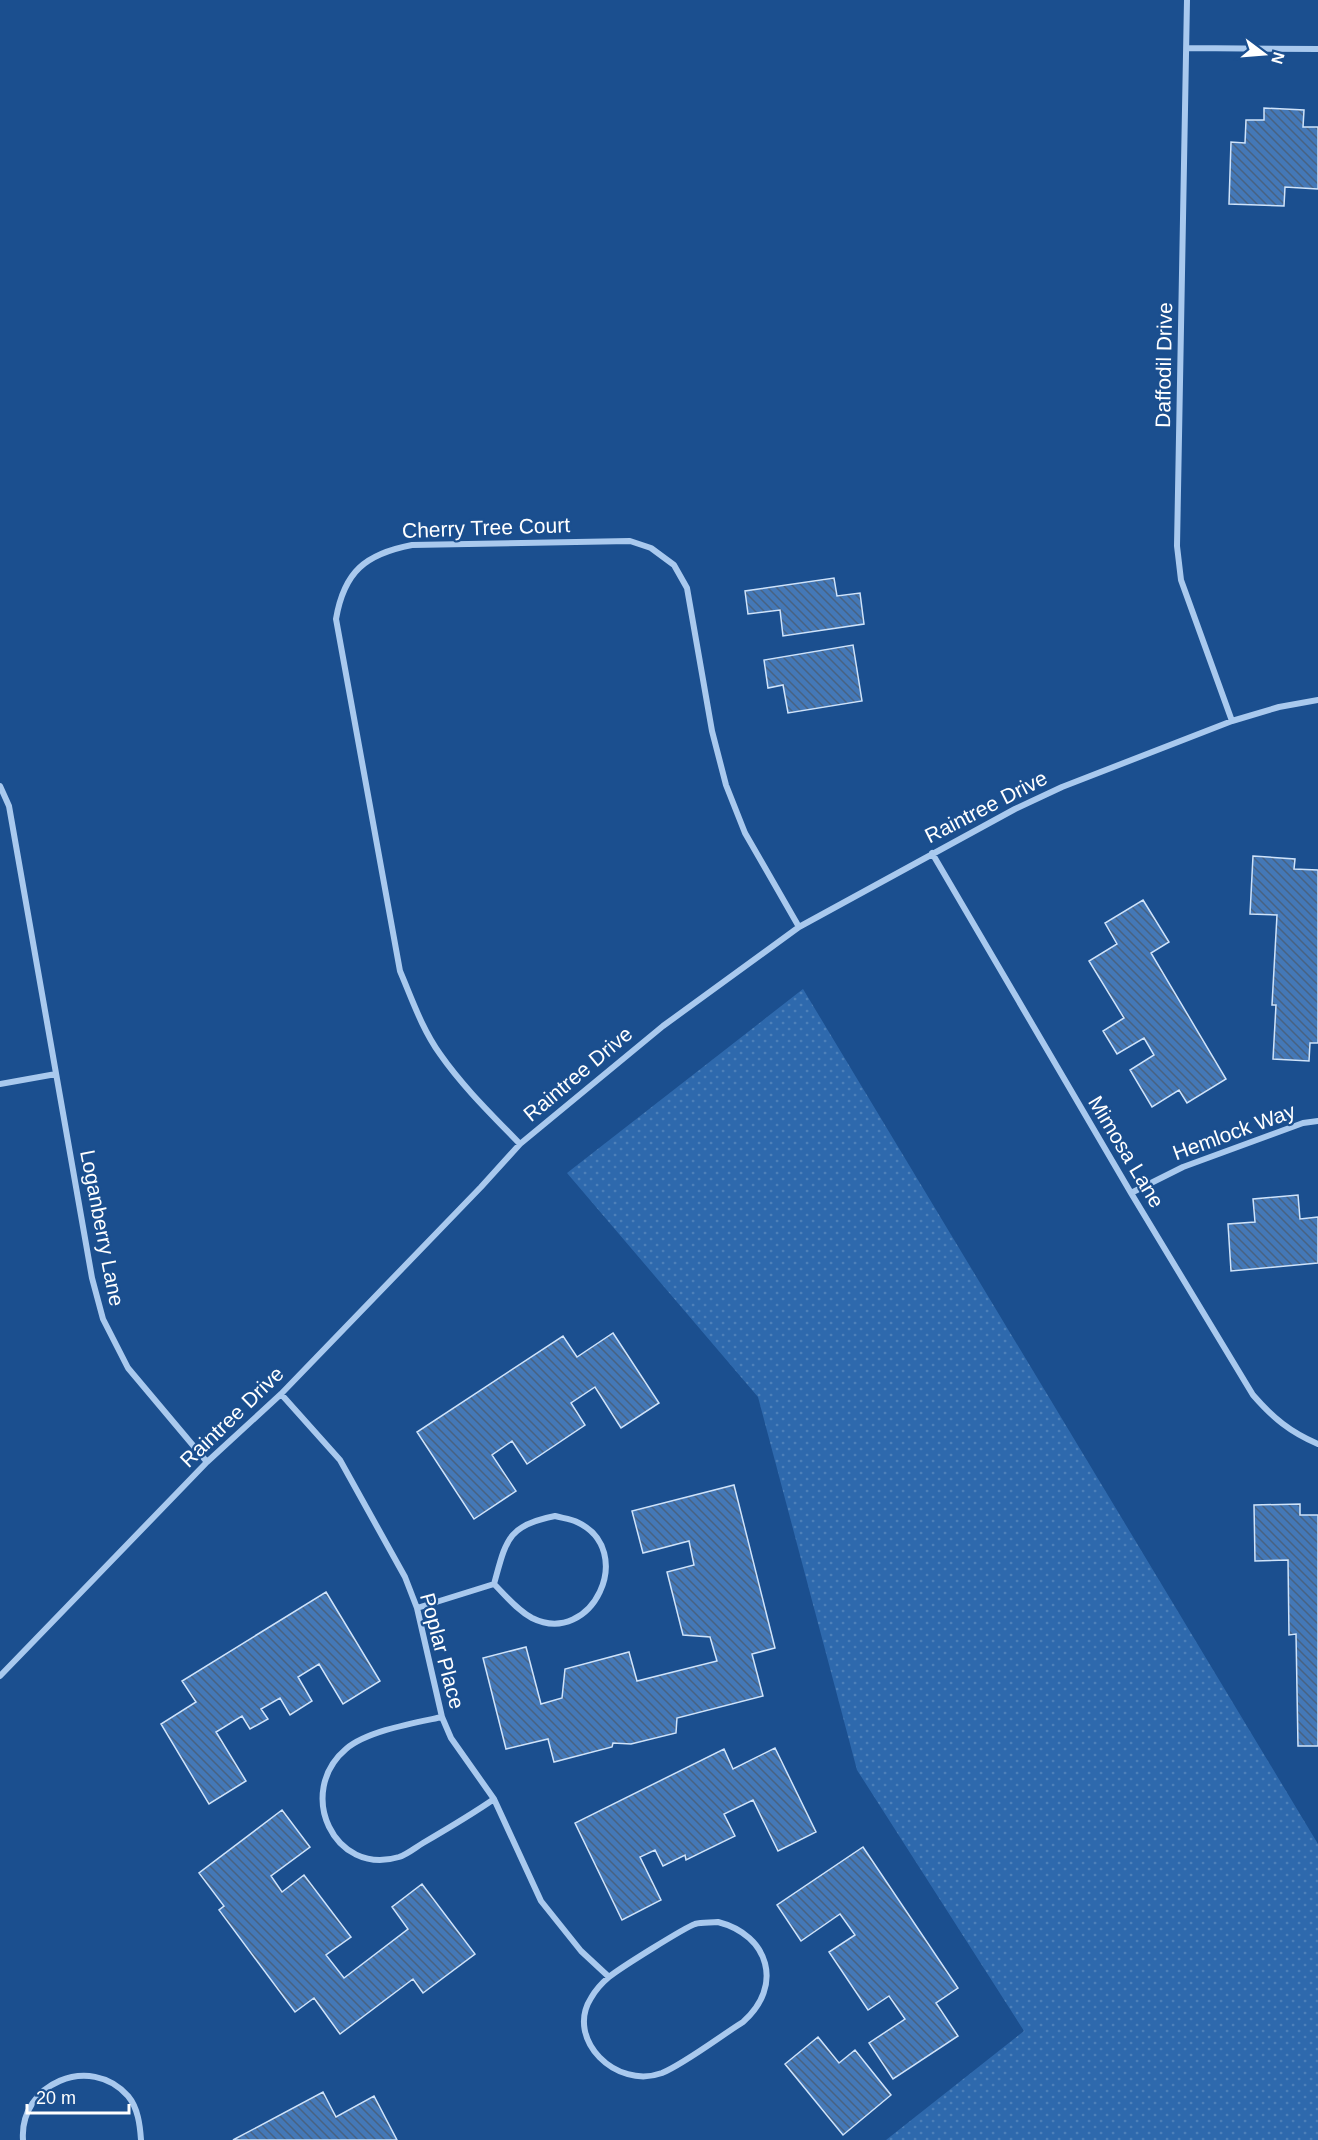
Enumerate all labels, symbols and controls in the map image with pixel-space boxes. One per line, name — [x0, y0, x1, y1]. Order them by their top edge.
north arrow — [1234, 24, 1294, 84]
text: N — [1268, 50, 1288, 66]
street label: Daffodil Drive — [1151, 302, 1176, 428]
street label: Cherry Tree Court — [402, 513, 571, 542]
street label: Raintree Drive — [921, 766, 1051, 847]
street label: Raintree Drive — [519, 1022, 636, 1126]
street label: Mimosa Lane — [1084, 1092, 1169, 1212]
street label: Hemlock Way — [1169, 1099, 1299, 1164]
street label: Loganberry Lane — [76, 1148, 129, 1308]
street label: Raintree Drive — [175, 1362, 288, 1472]
street label: Poplar Place — [416, 1590, 469, 1711]
scale bar — [27, 2077, 129, 2115]
text: 20 m — [36, 2088, 76, 2108]

